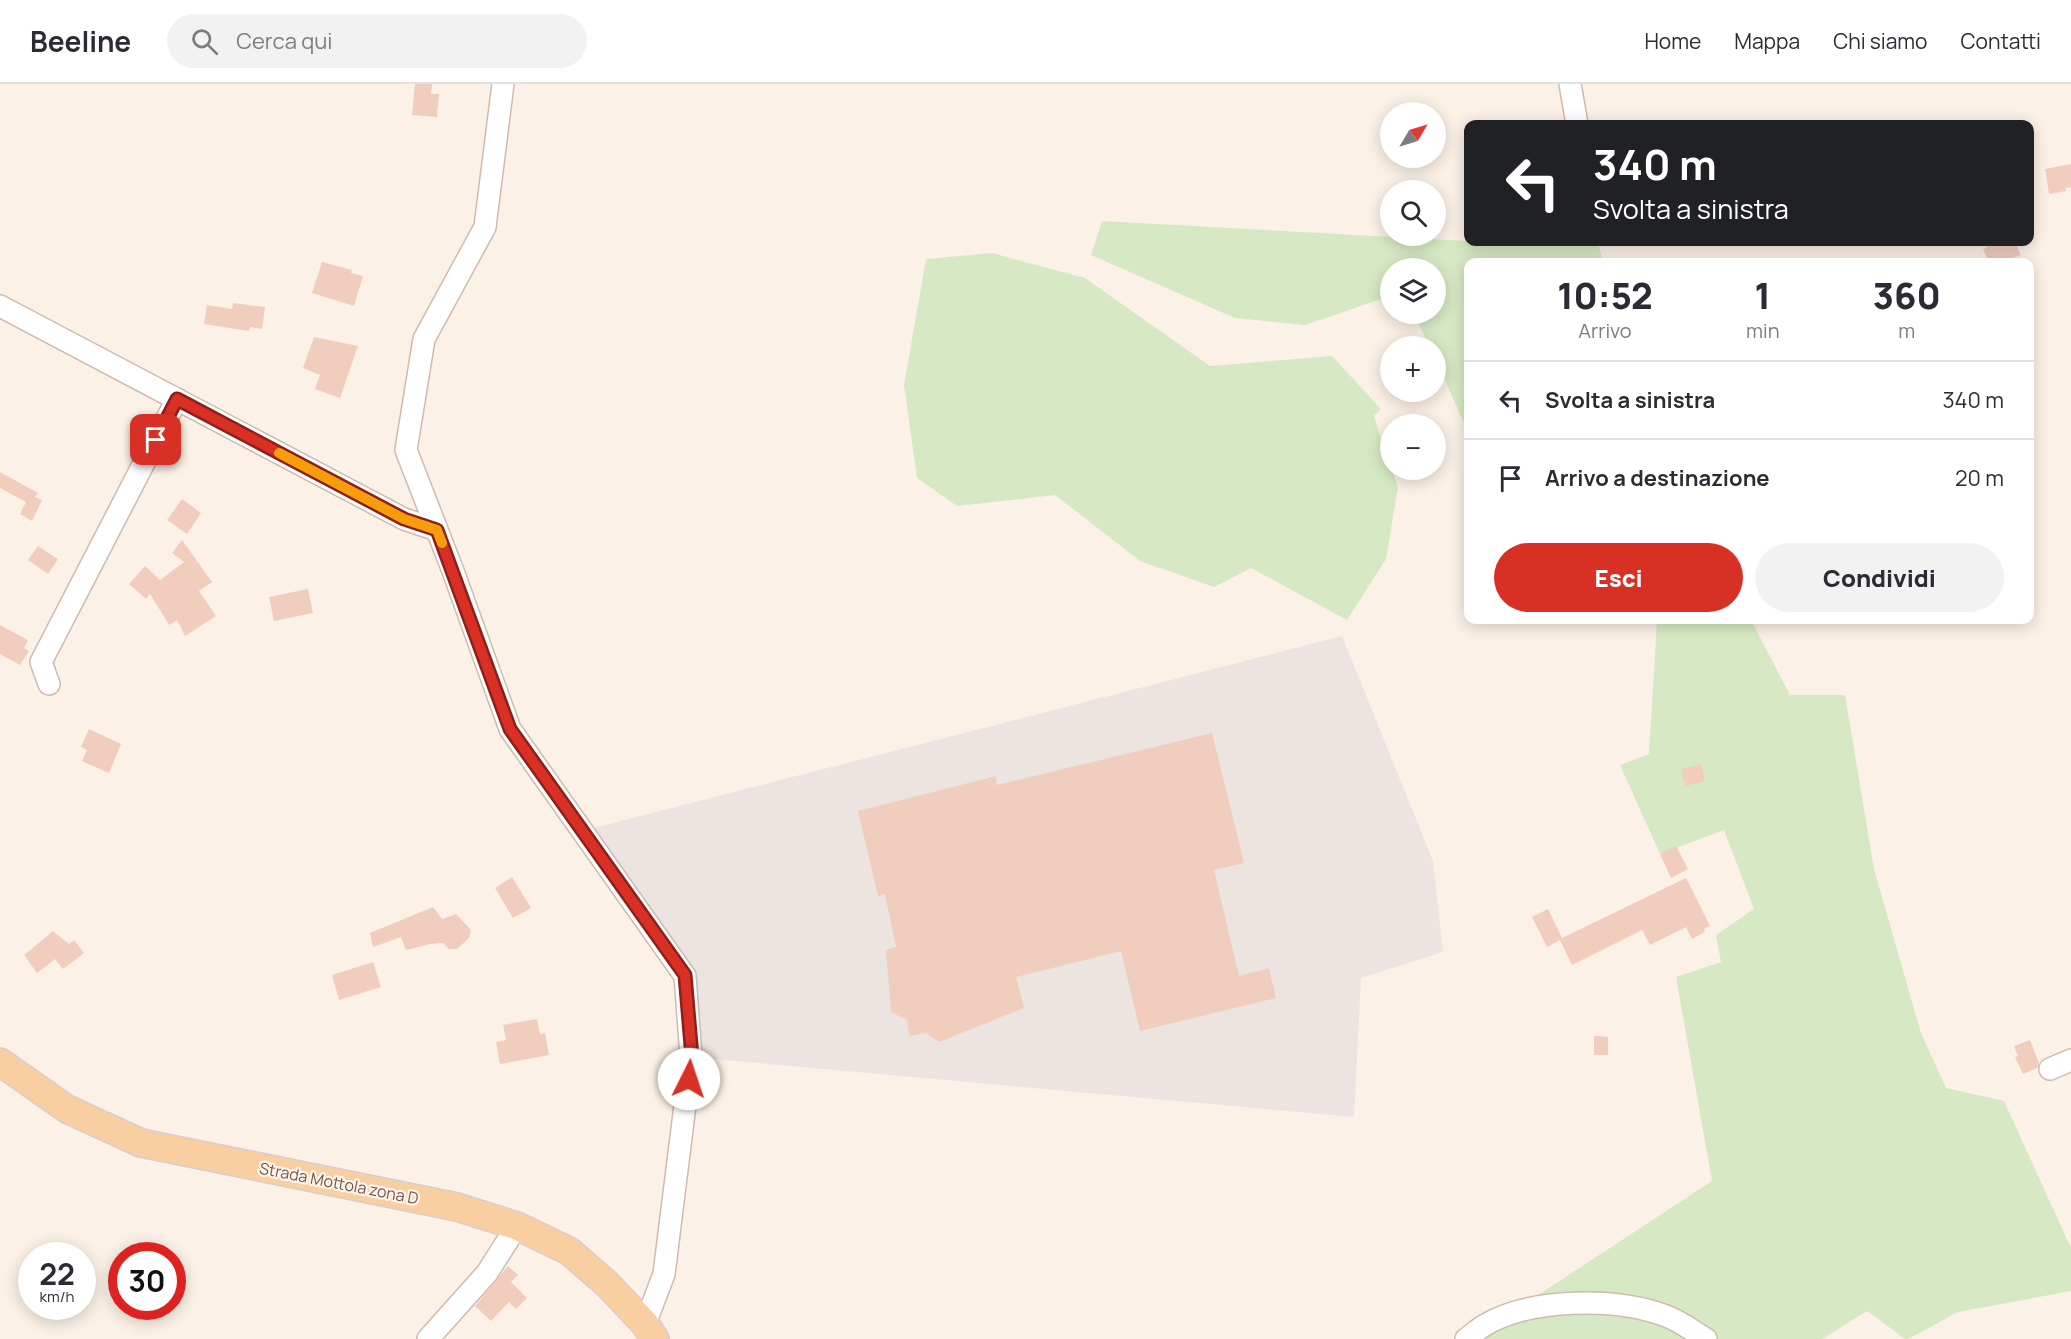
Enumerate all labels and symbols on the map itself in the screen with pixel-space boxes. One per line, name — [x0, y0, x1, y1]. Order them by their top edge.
north arrow — [1380, 102, 1446, 168]
pin — [130, 414, 181, 465]
position arrow — [657, 1047, 721, 1111]
street label: Strada Mottola zona D — [257, 1157, 421, 1209]
speed limit sign: 30 — [108, 1242, 186, 1320]

